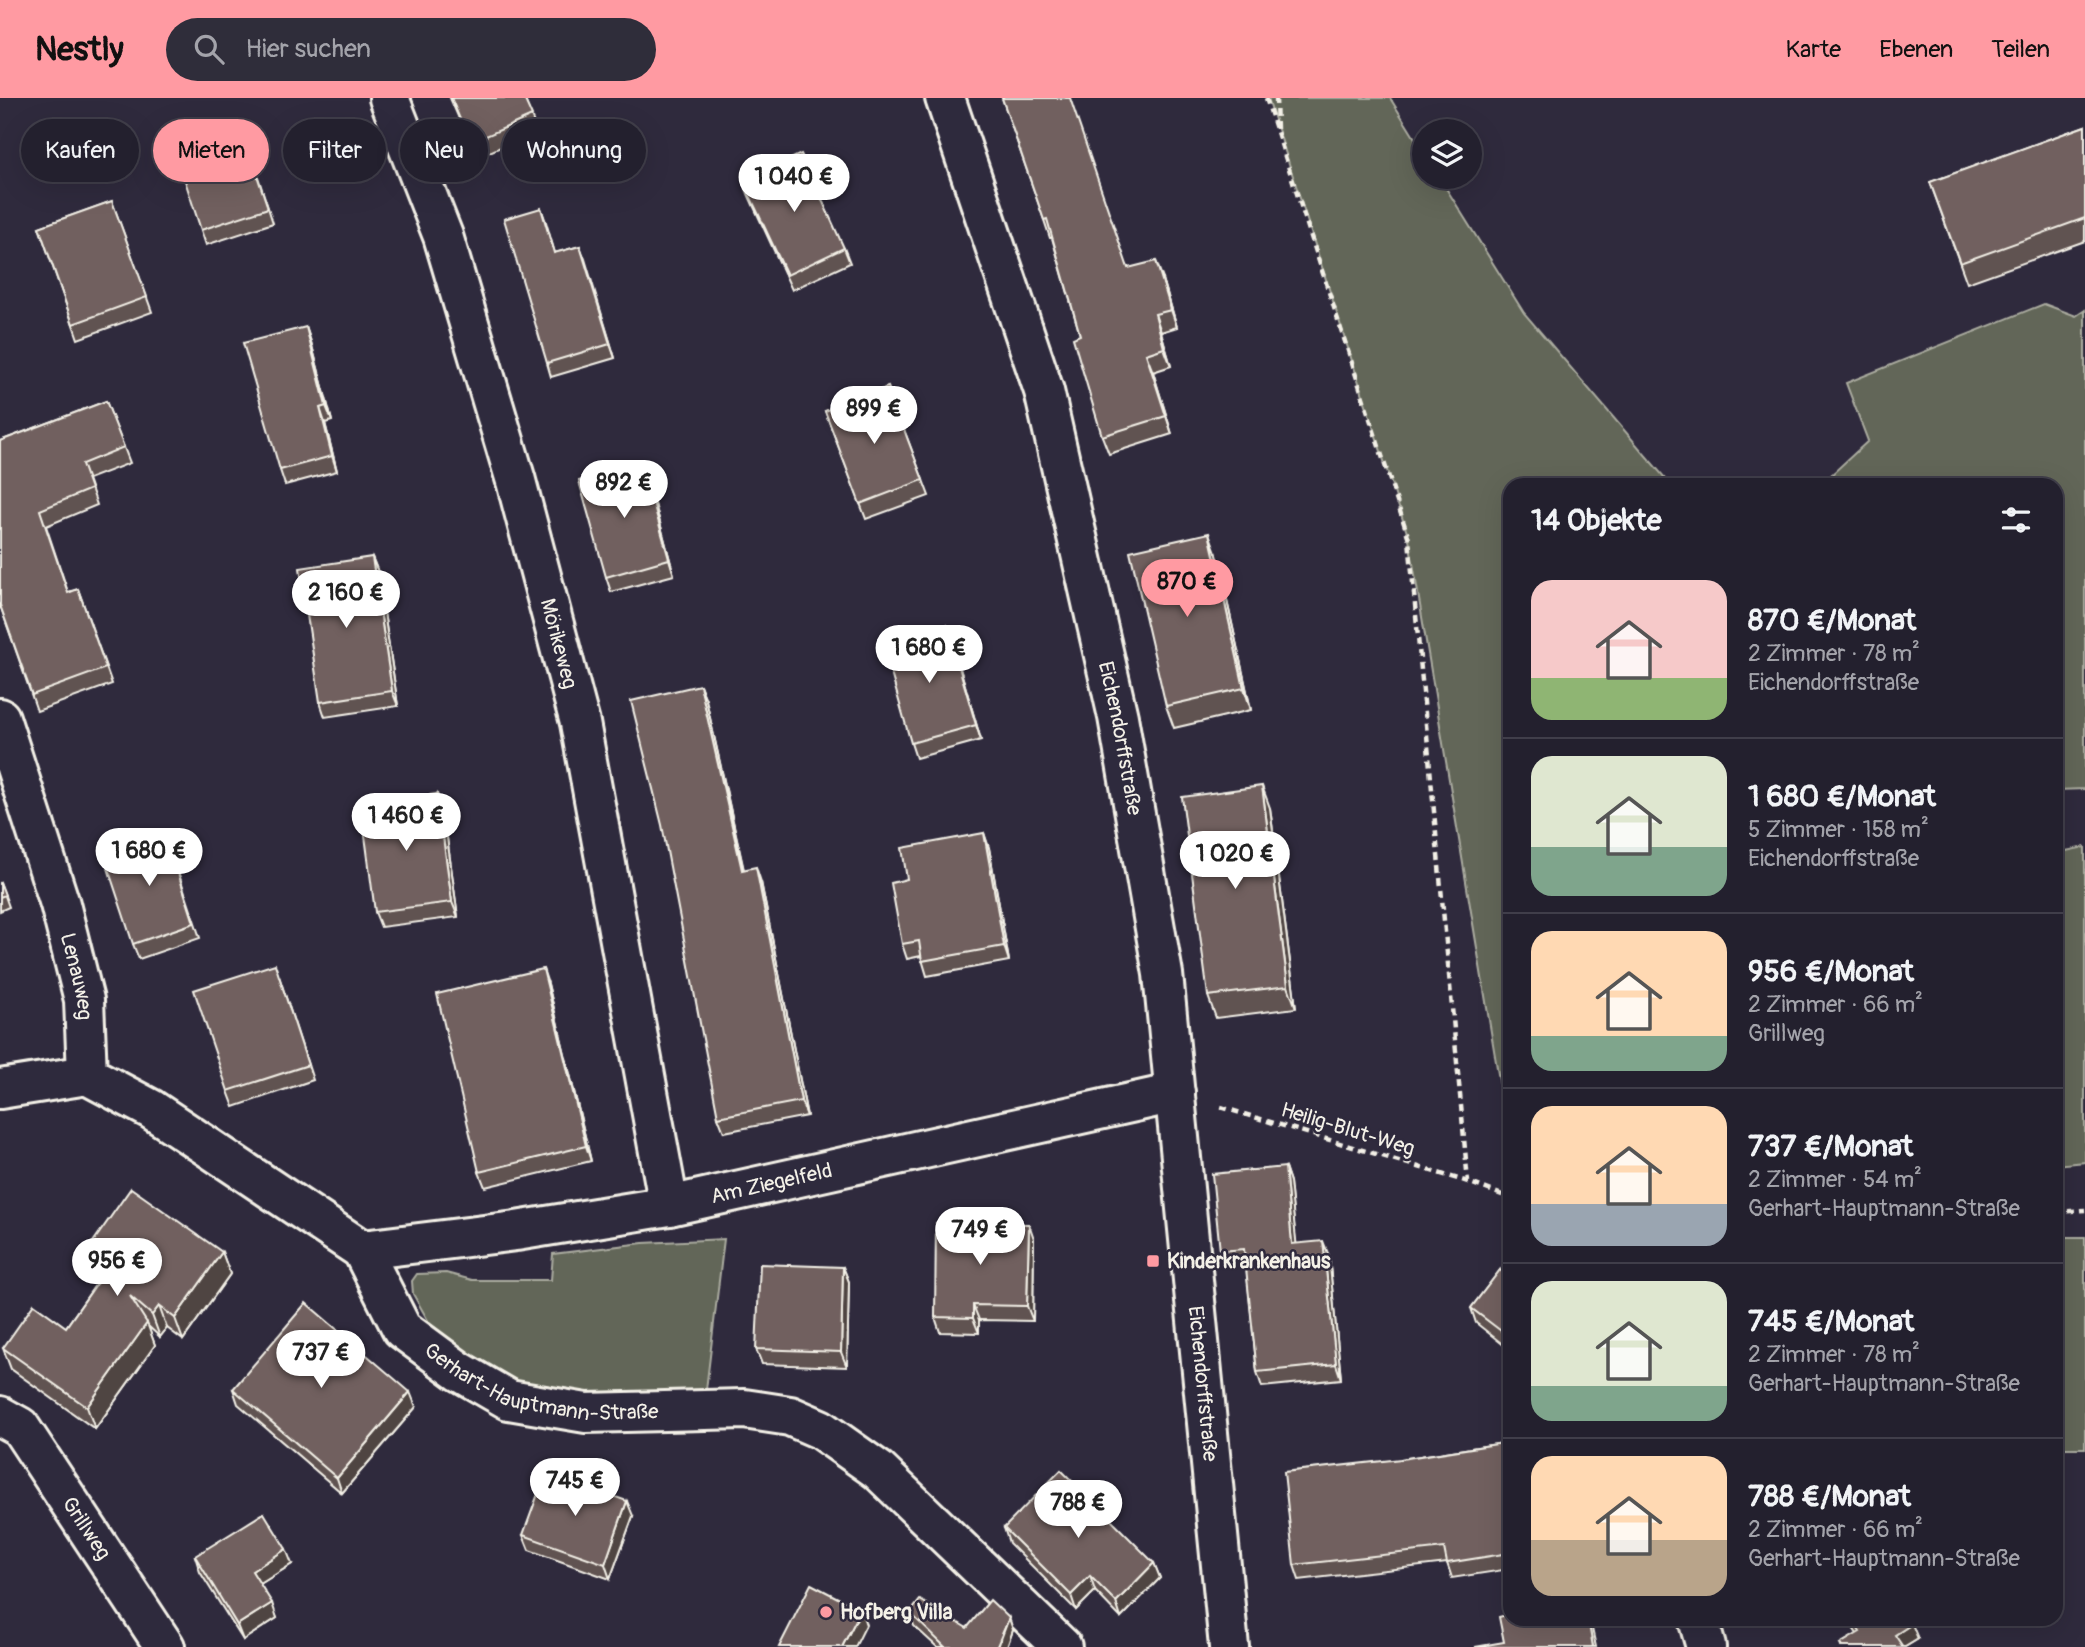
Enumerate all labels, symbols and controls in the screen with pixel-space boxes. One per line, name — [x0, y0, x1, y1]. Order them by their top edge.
search box — [166, 18, 656, 81]
text: Nestly — [35, 29, 124, 70]
icon: search — [190, 30, 228, 68]
text: Hier suchen — [246, 33, 371, 65]
text: Karte — [1786, 35, 1841, 64]
text: Ebenen — [1879, 35, 1953, 64]
text: Teilen — [1991, 35, 2050, 64]
chip: Kaufen — [21, 119, 139, 182]
chip: Mieten — [153, 119, 269, 182]
chip: Filter — [283, 119, 386, 182]
chip: Neu — [400, 119, 488, 182]
chip: Wohnung — [502, 119, 646, 182]
map controls — [1412, 119, 1482, 189]
button: layers — [1412, 119, 1482, 189]
pin: 1 040 € — [729, 155, 859, 214]
text: 1 040 € — [755, 162, 833, 191]
pin: 899 € — [825, 386, 923, 446]
text: 899 € — [846, 394, 902, 423]
pin: 892 € — [575, 460, 673, 520]
text: 892 € — [596, 468, 652, 497]
icon: filters — [1997, 501, 2035, 539]
text: 14 Objekte — [1531, 502, 1662, 539]
pin: 870 € — [1138, 560, 1236, 619]
text: 870 € — [1157, 567, 1217, 596]
pin: 2 160 € — [281, 570, 411, 630]
text: 2 160 € — [308, 578, 384, 607]
street label: Mörikeweg — [534, 596, 583, 692]
text: 870 €/Monat — [1748, 602, 1916, 639]
icon: home — [1587, 608, 1671, 692]
pin: 1 680 € — [864, 626, 994, 685]
text: 1 680 € — [892, 633, 966, 662]
text: 2 Zimmer · 78 m² — [1748, 639, 1920, 668]
street label: Eichendorffstraße — [1092, 659, 1148, 818]
text: Eichendorffstraße — [1748, 668, 1919, 697]
text: 1 680 €/Monat — [1748, 778, 1936, 815]
icon: home — [1587, 784, 1671, 868]
pin: 1 460 € — [341, 794, 471, 853]
text: 1 460 € — [368, 801, 444, 830]
text: 5 Zimmer · 158 m² — [1748, 815, 1929, 844]
pin: 1 680 € — [84, 828, 214, 888]
pin: 1 020 € — [1170, 832, 1300, 891]
text: 1 680 € — [112, 836, 186, 865]
text: 1 020 € — [1196, 839, 1274, 868]
text: Eichendorffstraße — [1748, 844, 1919, 873]
street label: Lenauweg — [54, 930, 98, 1021]
text: 956 €/Monat — [1748, 953, 1914, 990]
icon: home — [1587, 959, 1671, 1043]
text: 2 Zimmer · 66 m² — [1748, 990, 1923, 1019]
text: Grillweg — [1748, 1019, 1825, 1048]
street label: Heilig-Blut-Weg — [1278, 1096, 1418, 1163]
text: 737 €/Monat — [1748, 1128, 1913, 1165]
icon: home — [1587, 1134, 1671, 1218]
street label: Am Ziegelfeld — [708, 1157, 835, 1210]
text: 2 Zimmer · 54 m² — [1748, 1165, 1922, 1194]
text: Gerhart-Hauptmann-Straße — [1748, 1194, 2020, 1223]
pin: 749 € — [931, 1208, 1029, 1267]
text: 749 € — [951, 1215, 1009, 1244]
pin: 956 € — [68, 1238, 166, 1298]
text: 956 € — [88, 1246, 146, 1275]
place label: Kinderkrankenhaus — [1167, 1248, 1331, 1275]
marker: Kinderkrankenhaus — [1145, 1253, 1161, 1269]
text: 745 €/Monat — [1748, 1303, 1914, 1340]
street label: Eichendorffstraße — [1182, 1304, 1224, 1463]
icon: home — [1587, 1309, 1671, 1393]
pin: 737 € — [272, 1330, 370, 1390]
street label: Gerhart-Hauptmann-Straße — [419, 1337, 660, 1427]
text: 737 € — [292, 1338, 350, 1367]
text: 2 Zimmer · 78 m² — [1748, 1340, 1920, 1369]
text: Gerhart-Hauptmann-Straße — [1748, 1369, 2020, 1398]
pin: 745 € — [526, 1458, 624, 1518]
text: 745 € — [546, 1466, 604, 1495]
text: 788 €/Monat — [1748, 1478, 1911, 1515]
pin: 788 € — [1029, 1480, 1127, 1540]
icon: home — [1587, 1484, 1671, 1568]
text: 788 € — [1050, 1488, 1106, 1517]
street label: Grillweg — [56, 1492, 117, 1565]
text: 2 Zimmer · 66 m² — [1748, 1515, 1923, 1544]
text: Gerhart-Hauptmann-Straße — [1748, 1544, 2020, 1573]
place label: Hofberg Villa — [840, 1599, 953, 1626]
marker: Hofberg Villa — [818, 1604, 834, 1620]

